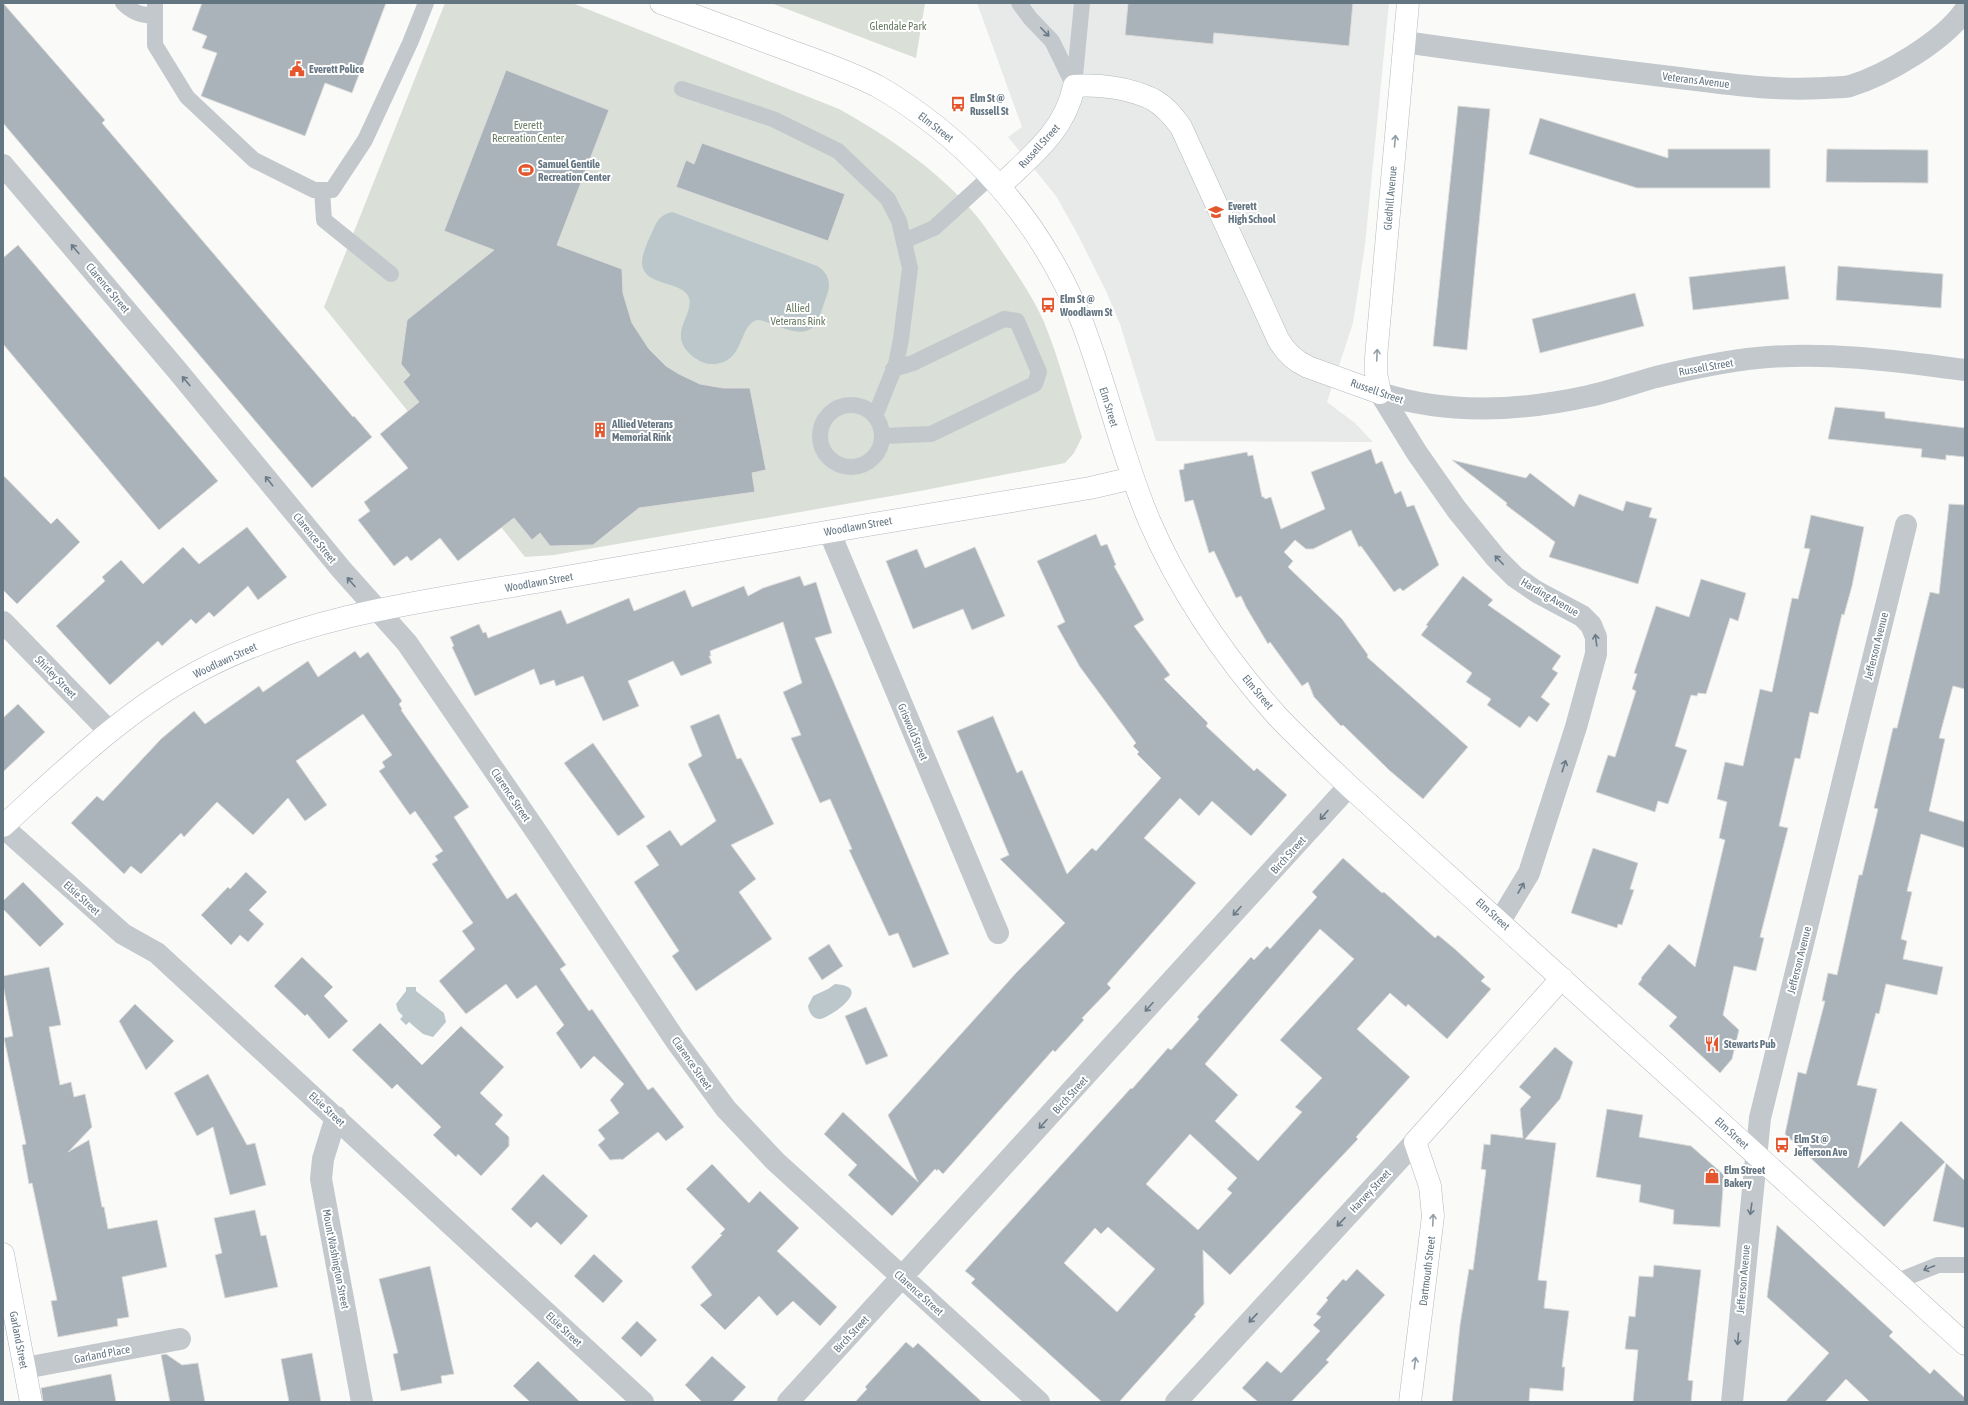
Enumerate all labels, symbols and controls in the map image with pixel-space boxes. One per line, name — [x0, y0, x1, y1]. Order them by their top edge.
park label: Glendale Park — [870, 20, 927, 32]
one-way arrow — [1040, 27, 1050, 37]
public building icon: Everett Police — [288, 60, 306, 78]
place label: Everett Police — [309, 63, 364, 75]
street label: Veterans Avenue — [1662, 70, 1730, 90]
place label: Elm St @ Russell St — [970, 92, 1010, 117]
bus stop icon: Elm St @ Russell St — [949, 95, 967, 113]
street label: Elm Street — [916, 110, 956, 144]
park label: Everett Recreation Center — [492, 119, 565, 144]
street label: Russell Street — [1016, 122, 1062, 170]
one-way arrow — [1392, 135, 1399, 148]
place label: Samuel Gentile Recreation Center — [538, 158, 611, 183]
sports icon: Samuel Gentile Recreation Center — [517, 161, 535, 179]
street label: Gledhill Avenue — [1381, 165, 1399, 231]
place label: Everett High School — [1228, 200, 1277, 225]
school or university icon: Everett High School — [1207, 203, 1225, 221]
one-way arrow — [70, 244, 79, 255]
street label: Clarence Street — [84, 261, 132, 315]
place label: Elm St @ Woodlawn St — [1059, 293, 1113, 318]
bus stop icon: Elm St @ Woodlawn St — [1039, 296, 1057, 314]
park label: Allied Veterans Rink — [770, 302, 826, 327]
one-way arrow — [1373, 349, 1380, 362]
street label: Russell Street — [1678, 356, 1734, 378]
one-way arrow — [181, 375, 190, 386]
street label: Russell Street — [1349, 376, 1405, 406]
street label: Elm Street — [1097, 386, 1121, 428]
place label: Allied Veterans Memorial Rink — [611, 418, 673, 443]
building icon: Allied Veterans Memorial Rink — [591, 421, 609, 439]
one-way arrow — [264, 475, 273, 486]
street label: Clarence Street — [291, 510, 339, 566]
street label: Woodlawn Street — [823, 514, 893, 538]
one-way arrow — [1494, 555, 1503, 566]
street label: Woodlawn Street — [504, 570, 574, 594]
one-way arrow — [347, 576, 356, 587]
street label: Harding Avenue — [1519, 576, 1581, 618]
street label: Jefferson Avenue — [1862, 611, 1890, 681]
one-way arrow — [1592, 634, 1600, 647]
street label: Woodlawn Street — [191, 640, 259, 680]
street label: Shirley Street — [33, 654, 79, 700]
street label: Elm Street — [1240, 672, 1276, 712]
street label: Griswold Street — [896, 702, 930, 762]
one-way arrow — [1561, 759, 1568, 772]
street label: Clarence Street — [489, 766, 533, 824]
one-way arrow — [1319, 810, 1328, 820]
street label: Birch Street — [1268, 834, 1308, 876]
street label: Elsie Street — [61, 879, 103, 917]
one-way arrow — [1517, 882, 1525, 894]
street label: Elm Street — [1474, 896, 1512, 932]
one-way arrow — [1232, 906, 1241, 916]
street label: Jefferson Avenue — [1785, 925, 1813, 995]
one-way arrow — [1145, 1002, 1154, 1012]
street label: Clarence Street — [670, 1034, 714, 1092]
restaurant icon: Stewarts Pub — [1703, 1035, 1721, 1053]
place label: Stewarts Pub — [1724, 1038, 1776, 1050]
street label: Birch Street — [1050, 1074, 1090, 1116]
street label: Elsie Street — [307, 1089, 347, 1129]
street label: Elm Street — [1713, 1115, 1751, 1151]
one-way arrow — [1038, 1119, 1047, 1129]
place label: Elm St @ Jefferson Ave — [1793, 1133, 1847, 1158]
bus stop icon: Elm St @ Jefferson Ave — [1773, 1136, 1791, 1154]
place label: Elm Street Bakery — [1724, 1164, 1766, 1189]
street label: Harvey Street — [1347, 1167, 1393, 1215]
shop icon: Elm Street Bakery — [1703, 1167, 1721, 1185]
one-way arrow — [1747, 1202, 1755, 1215]
street label: Mount Washington Street — [320, 1208, 352, 1310]
one-way arrow — [1429, 1214, 1436, 1227]
one-way arrow — [1336, 1217, 1346, 1227]
street label: Dartmouth Street — [1417, 1235, 1437, 1307]
street label: Jefferson Avenue — [1734, 1244, 1752, 1314]
one-way arrow — [1924, 1265, 1936, 1273]
street label: Clarence Street — [892, 1268, 946, 1318]
street label: Elsie Street — [544, 1309, 584, 1349]
street label: Garland Street — [8, 1310, 30, 1370]
street label: Birch Street — [831, 1313, 871, 1355]
one-way arrow — [1248, 1313, 1258, 1323]
one-way arrow — [1734, 1332, 1741, 1345]
street label: Garland Place — [73, 1343, 131, 1365]
one-way arrow — [1411, 1357, 1419, 1370]

